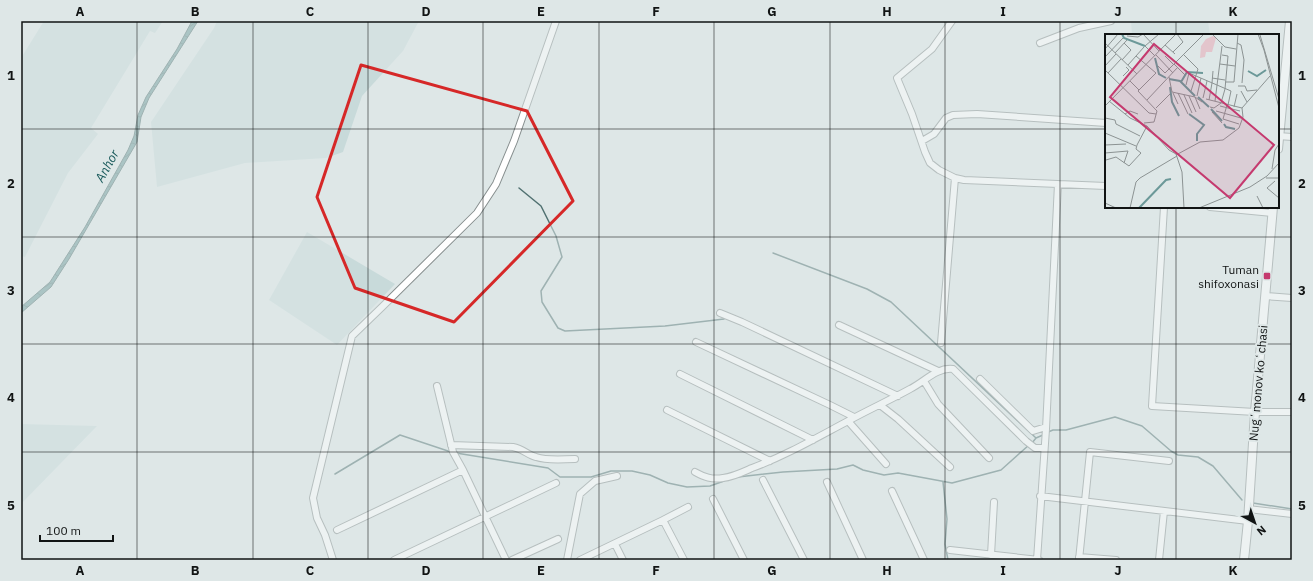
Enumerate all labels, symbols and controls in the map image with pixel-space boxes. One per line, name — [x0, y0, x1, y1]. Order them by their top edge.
text: A — [76, 3, 85, 20]
text: B — [191, 3, 200, 20]
text: C — [306, 3, 315, 20]
text: D — [421, 3, 431, 20]
text: E — [537, 3, 545, 20]
text: F — [652, 3, 660, 20]
text: G — [767, 3, 777, 20]
text: H — [882, 3, 892, 20]
text: I — [1000, 3, 1006, 20]
text: J — [1114, 3, 1122, 20]
text: K — [1228, 3, 1238, 20]
inset map — [1105, 34, 1279, 208]
text: 1 — [7, 67, 15, 84]
text: 1 — [1298, 67, 1306, 84]
water label: Anhor — [91, 146, 123, 186]
text: 2 — [7, 175, 15, 192]
text: 2 — [1298, 175, 1306, 192]
place label: Tuman shifoxonasi — [1198, 262, 1259, 291]
marker: Tuman shifoxonasi — [1262, 271, 1272, 281]
text: 3 — [7, 282, 15, 299]
text: 3 — [1298, 282, 1306, 299]
street label: Nugʻmonov koʻchasi — [1245, 324, 1271, 442]
text: 4 — [7, 389, 15, 406]
text: 4 — [1298, 389, 1306, 406]
text: 5 — [7, 497, 15, 514]
text: 5 — [1298, 497, 1306, 514]
north arrow — [1235, 503, 1275, 543]
scale bar — [40, 517, 113, 543]
text: 100 m — [46, 523, 81, 538]
text: N — [1254, 523, 1269, 539]
text: A — [76, 562, 85, 579]
text: B — [191, 562, 200, 579]
text: C — [306, 562, 315, 579]
text: D — [421, 562, 431, 579]
text: E — [537, 562, 545, 579]
text: F — [652, 562, 660, 579]
text: G — [767, 562, 777, 579]
text: H — [882, 562, 892, 579]
text: I — [1000, 562, 1006, 579]
text: J — [1114, 562, 1122, 579]
text: K — [1228, 562, 1238, 579]

